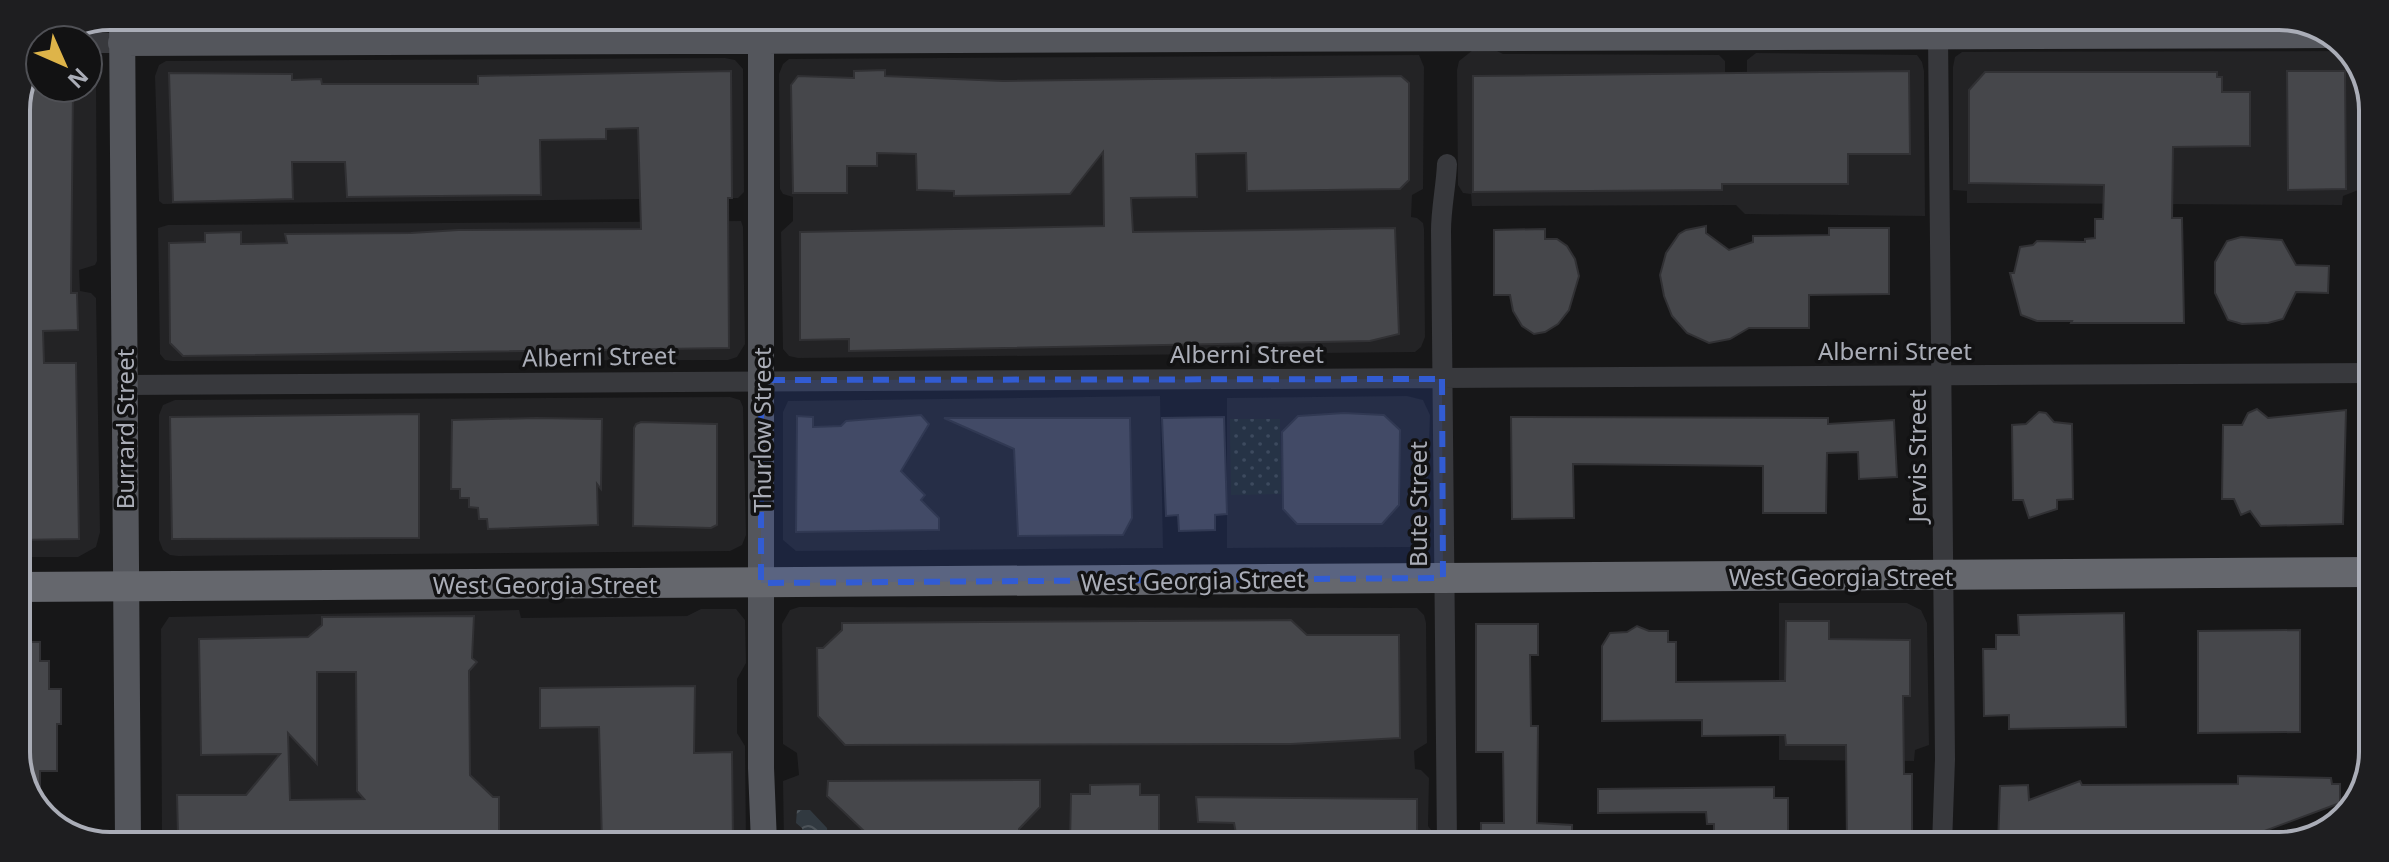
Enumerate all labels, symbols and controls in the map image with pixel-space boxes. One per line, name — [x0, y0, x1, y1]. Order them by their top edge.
north arrow — [24, 24, 104, 104]
text: N — [62, 62, 96, 96]
street label: Alberni Street — [1818, 334, 1972, 367]
street label: Alberni Street — [1170, 337, 1324, 370]
street label: Alberni Street — [522, 338, 677, 374]
street label: Thurlow Street — [745, 347, 778, 513]
street label: Burrard Street — [108, 348, 141, 509]
street label: Jervis Street — [1900, 389, 1933, 525]
street label: Bute Street — [1401, 441, 1434, 567]
street label: West Georgia Street — [1729, 560, 1954, 593]
street label: West Georgia Street — [1080, 562, 1306, 598]
street label: West Georgia Street — [433, 568, 658, 601]

